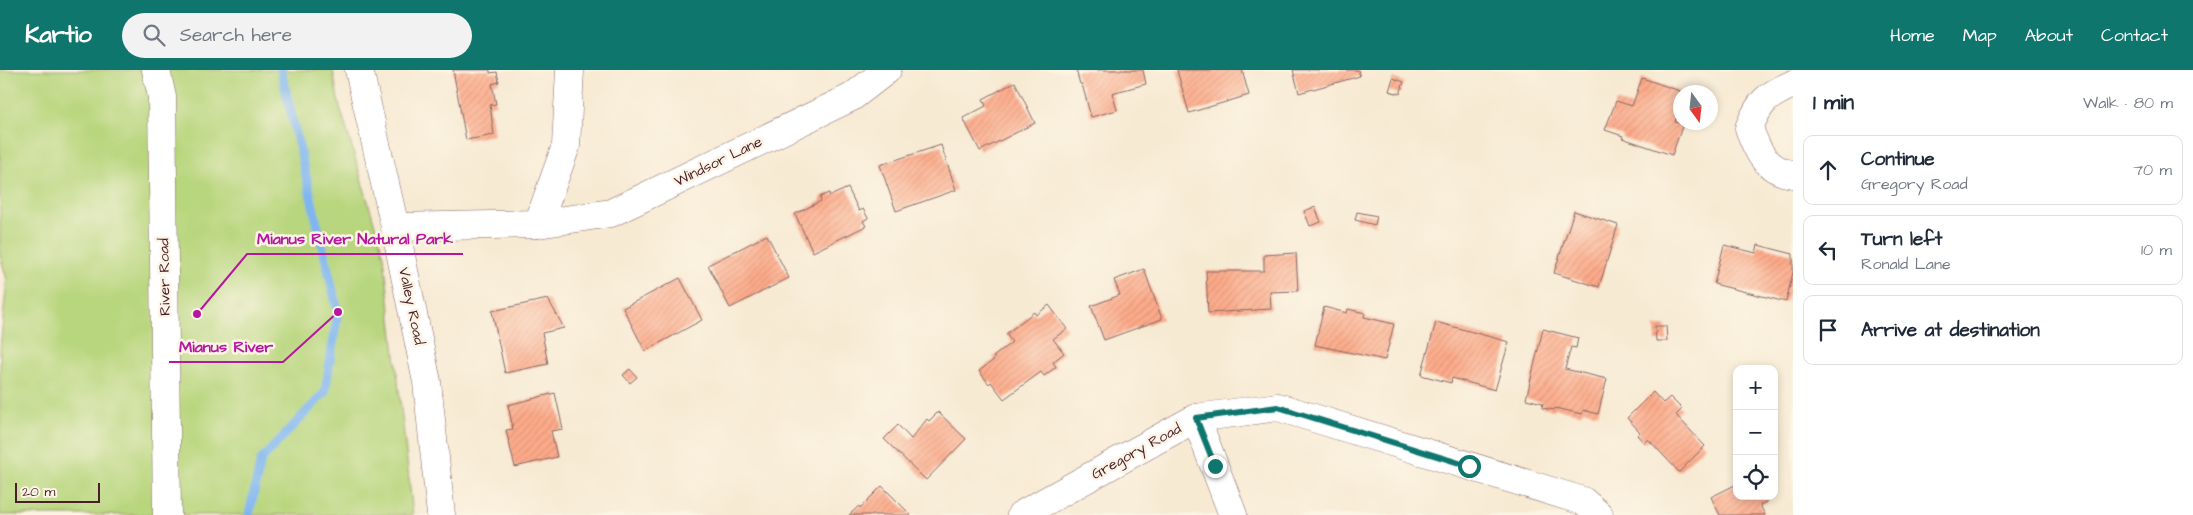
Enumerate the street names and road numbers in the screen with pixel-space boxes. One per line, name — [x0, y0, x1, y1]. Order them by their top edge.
street label: Windsor Lane — [671, 131, 766, 192]
street label: River Road — [153, 238, 176, 316]
street label: Valley Road — [392, 265, 430, 347]
street label: Gregory Road — [1087, 418, 1186, 486]

